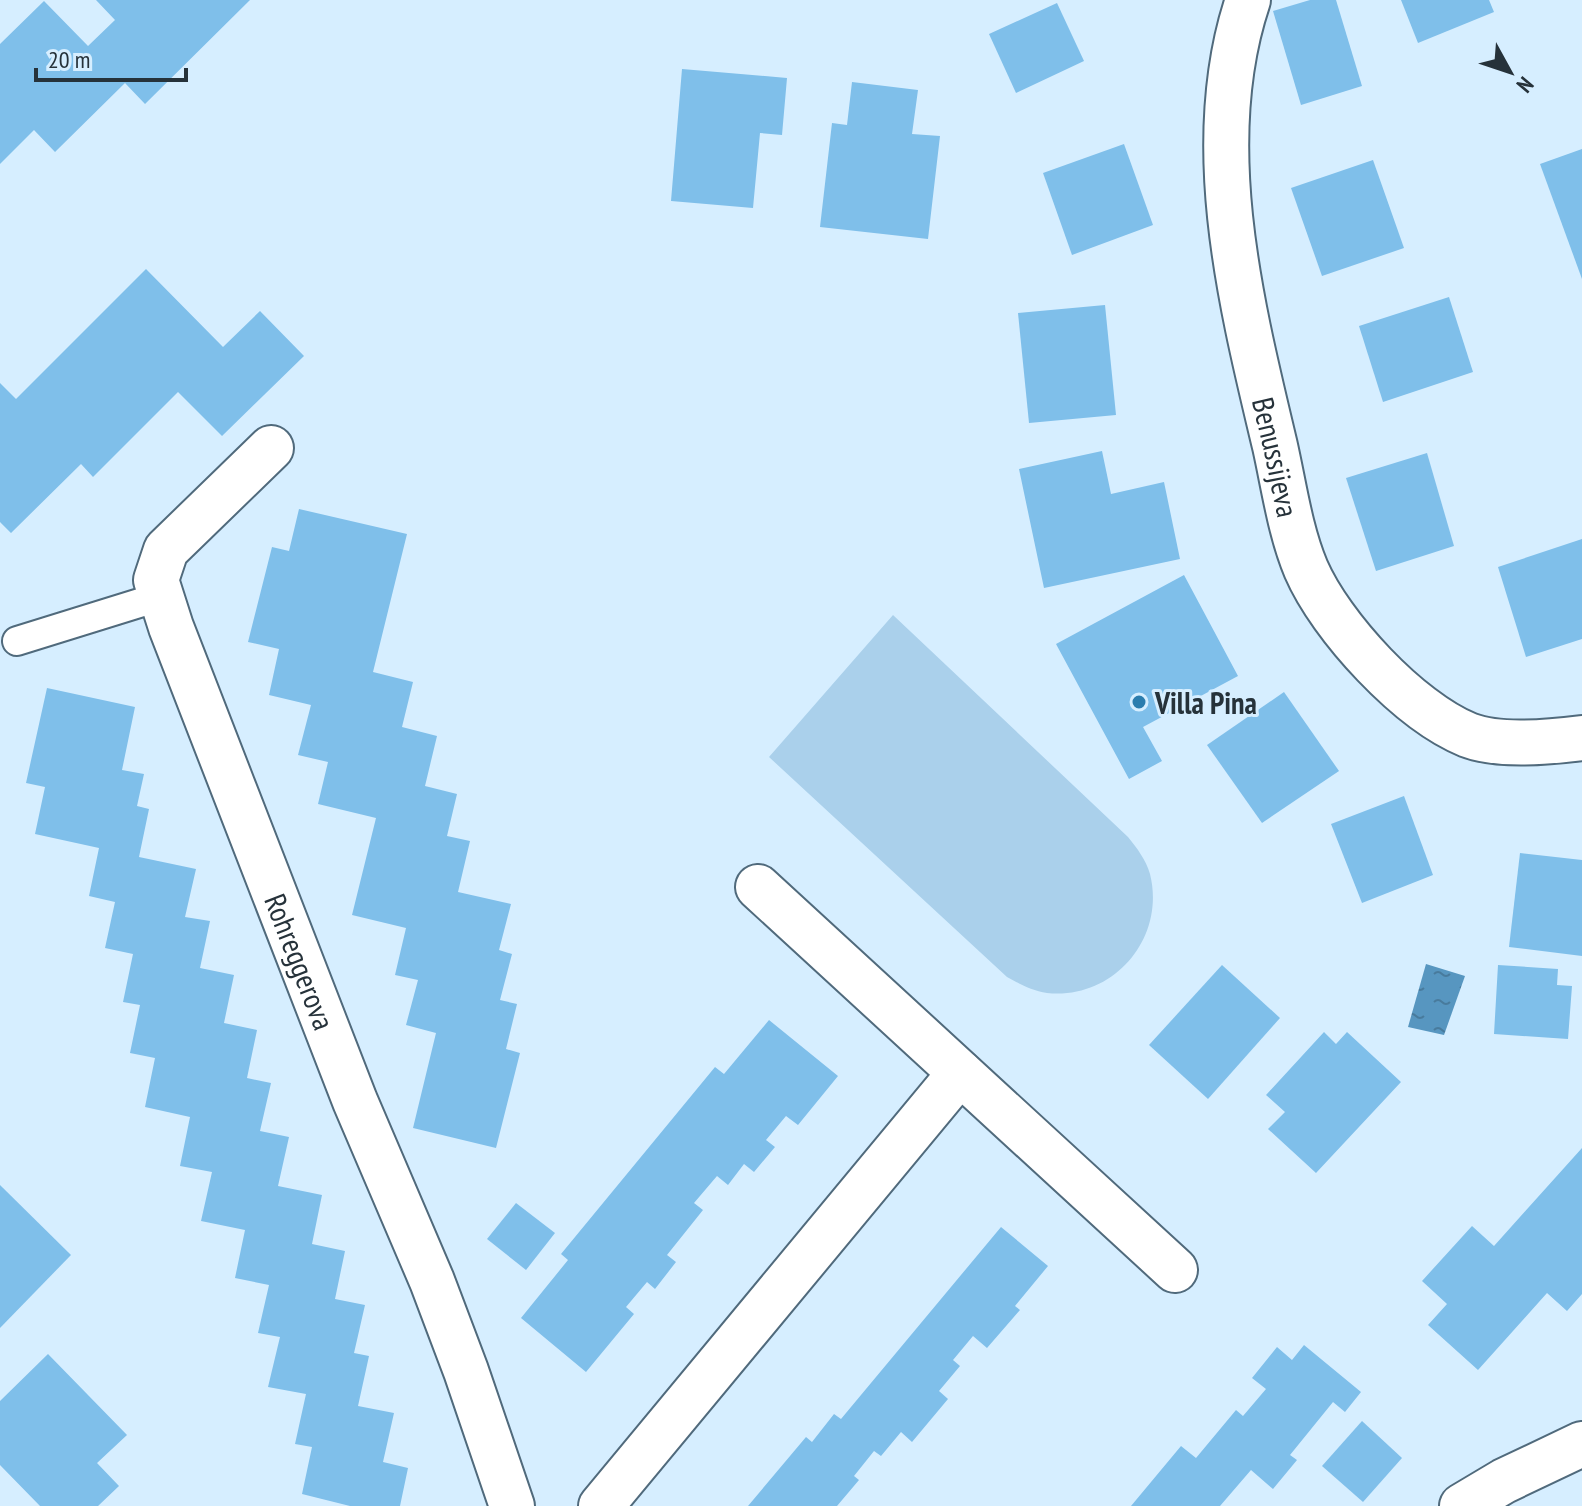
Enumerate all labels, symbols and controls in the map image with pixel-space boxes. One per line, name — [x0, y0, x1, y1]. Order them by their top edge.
scale bar — [36, 32, 186, 82]
north arrow — [1470, 32, 1550, 112]
text: 20 m — [48, 44, 90, 75]
text: N — [1511, 71, 1540, 98]
street label: Benussijeva — [1245, 393, 1309, 521]
place label: Villa Pina — [1154, 683, 1257, 722]
marker: Villa Pina — [1130, 693, 1148, 711]
street label: Rohreggerova — [257, 888, 345, 1035]

